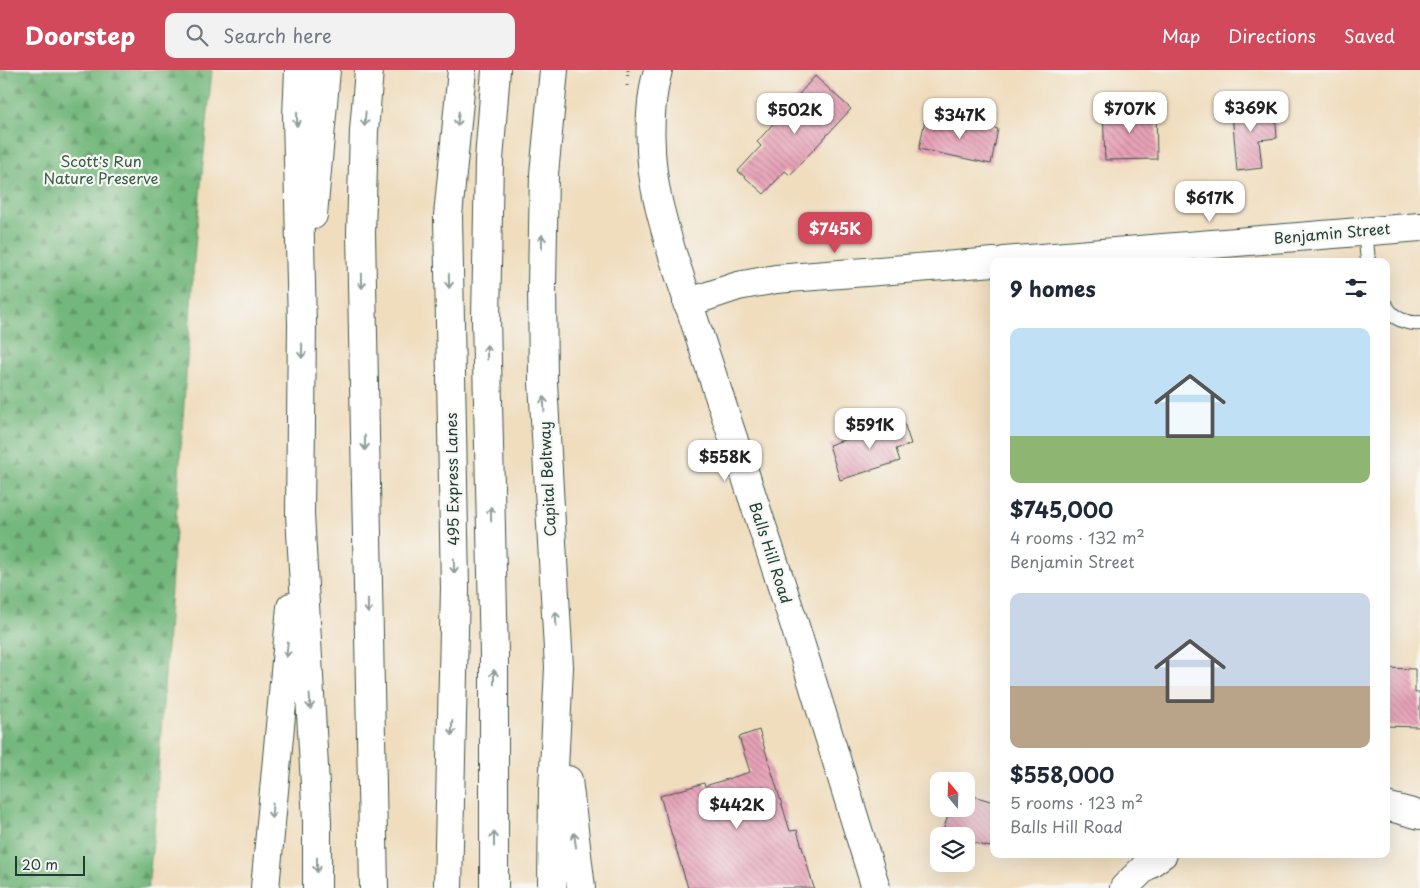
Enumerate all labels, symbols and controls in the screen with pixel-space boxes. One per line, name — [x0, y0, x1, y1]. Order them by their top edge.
search box — [165, 13, 515, 58]
text: Doorstep — [25, 17, 135, 53]
icon: search — [183, 21, 211, 49]
text: Search here — [223, 21, 332, 49]
text: Map — [1162, 22, 1200, 49]
text: Directions — [1228, 22, 1316, 49]
text: Saved — [1344, 22, 1395, 49]
pin: $369K — [1216, 90, 1286, 133]
pin: $502K — [760, 92, 830, 135]
pin: $707K — [1095, 92, 1165, 134]
text: $369K — [1225, 95, 1277, 119]
text: $707K — [1104, 96, 1156, 120]
text: $502K — [768, 97, 822, 121]
pin: $347K — [925, 98, 995, 140]
text: $347K — [934, 102, 986, 126]
one-way arrow — [292, 110, 302, 126]
one-way arrow — [360, 110, 370, 126]
one-way arrow — [453, 110, 462, 126]
park label: Scott's Run Nature Preserve — [43, 149, 159, 189]
pin: $617K — [1175, 180, 1245, 223]
text: $617K — [1186, 185, 1234, 209]
pin: $745K — [800, 212, 870, 254]
text: $745K — [809, 216, 861, 240]
street label: Benjamin Street — [1273, 216, 1391, 249]
one-way arrow — [538, 234, 547, 250]
one-way arrow — [357, 272, 367, 289]
one-way arrow — [445, 272, 454, 288]
text: 9 homes — [1010, 272, 1096, 304]
icon: filters — [1342, 274, 1370, 302]
one-way arrow — [297, 343, 306, 359]
one-way arrow — [482, 344, 492, 360]
icon: home — [1145, 361, 1235, 451]
one-way arrow — [540, 396, 549, 412]
pin: $591K — [835, 408, 905, 450]
street label: 495 Express Lanes — [439, 412, 464, 546]
text: $591K — [846, 412, 894, 436]
street label: Capital Beltway — [532, 421, 561, 537]
one-way arrow — [360, 435, 370, 451]
pin: $558K — [690, 440, 760, 482]
text: $558K — [699, 444, 751, 468]
text: $745,000 — [1010, 493, 1113, 525]
street label: Balls Hill Road — [744, 499, 799, 606]
one-way arrow — [486, 507, 495, 523]
text: 4 rooms · 132 m² — [1010, 525, 1145, 549]
text: Benjamin Street — [1010, 549, 1134, 573]
one-way arrow — [450, 557, 459, 573]
one-way arrow — [363, 598, 373, 614]
one-way arrow — [552, 611, 561, 627]
icon: home — [1145, 626, 1235, 716]
one-way arrow — [282, 641, 292, 657]
one-way arrow — [489, 669, 499, 686]
one-way arrow — [306, 694, 315, 710]
one-way arrow — [447, 720, 457, 736]
text: $558,000 — [1010, 758, 1114, 790]
north arrow — [930, 772, 975, 818]
map controls — [930, 772, 975, 872]
pin: $442K — [702, 788, 772, 830]
text: 5 rooms · 123 m² — [1010, 790, 1143, 814]
text: $442K — [710, 792, 764, 816]
one-way arrow — [267, 803, 277, 819]
text: Balls Hill Road — [1010, 814, 1123, 838]
button: layers — [930, 827, 975, 872]
one-way arrow — [489, 832, 499, 848]
one-way arrow — [570, 832, 580, 848]
scale bar — [15, 853, 85, 876]
text: 20 m — [22, 854, 58, 875]
one-way arrow — [312, 856, 322, 872]

